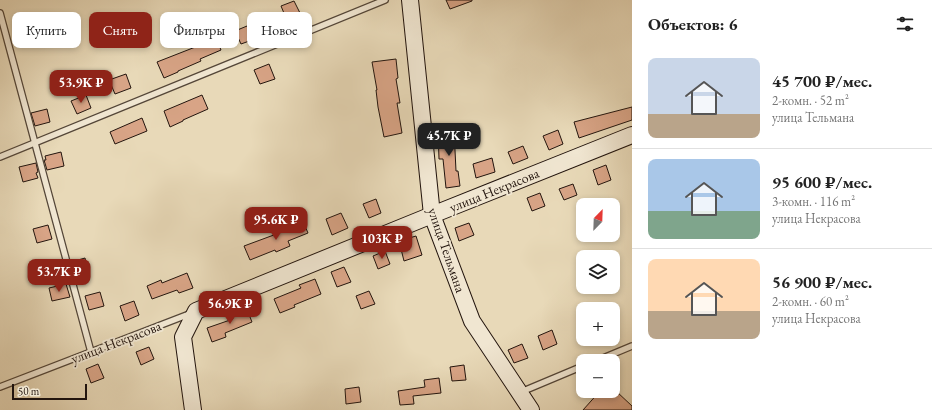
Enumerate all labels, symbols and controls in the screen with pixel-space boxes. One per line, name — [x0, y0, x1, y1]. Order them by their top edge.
chip: Купить — [12, 12, 81, 48]
chip: Снять — [89, 12, 152, 48]
chip: Фильтры — [160, 12, 239, 48]
chip: Новое — [247, 12, 312, 48]
text: Объектов: 6 — [648, 13, 738, 35]
icon: filters — [894, 13, 916, 35]
pin: 53.9K ₽ — [44, 70, 118, 104]
text: 45 700 ₽/мес. — [772, 70, 872, 92]
text: 53.9K ₽ — [59, 74, 103, 91]
icon: home — [680, 74, 728, 122]
text: 2-комн. · 52 m² — [772, 92, 849, 109]
text: улица Тельмана — [772, 109, 854, 126]
pin: 45.7K ₽ — [412, 123, 486, 157]
text: 45.7K ₽ — [427, 127, 471, 144]
street label: улица Некрасова — [446, 164, 542, 216]
text: 95 600 ₽/мес. — [772, 171, 872, 193]
icon: home — [680, 175, 728, 223]
text: 3-комн. · 116 m² — [772, 193, 855, 210]
north arrow — [576, 198, 620, 242]
map controls — [576, 198, 620, 398]
street label: улица Тельмана — [424, 205, 470, 295]
pin: 95.6K ₽ — [239, 207, 313, 241]
text: улица Некрасова — [772, 210, 861, 227]
text: 95.6K ₽ — [254, 211, 298, 228]
pin: 103K ₽ — [349, 226, 415, 260]
text: 103K ₽ — [361, 230, 403, 247]
button: layers — [576, 250, 620, 294]
pin: 53.7K ₽ — [22, 259, 96, 293]
text: 53.7K ₽ — [37, 263, 81, 280]
text: 56 900 ₽/мес. — [772, 271, 872, 293]
icon: home — [680, 275, 728, 323]
pin: 56.9K ₽ — [193, 291, 267, 325]
text: 2-комн. · 60 m² — [772, 293, 849, 310]
text: 56.9K ₽ — [208, 295, 252, 312]
button: + — [576, 302, 620, 346]
text: улица Некрасова — [772, 310, 861, 327]
street label: улица Некрасова — [68, 316, 164, 368]
button: − — [576, 354, 620, 398]
scale bar — [12, 382, 87, 401]
text: 50 m — [18, 384, 39, 398]

